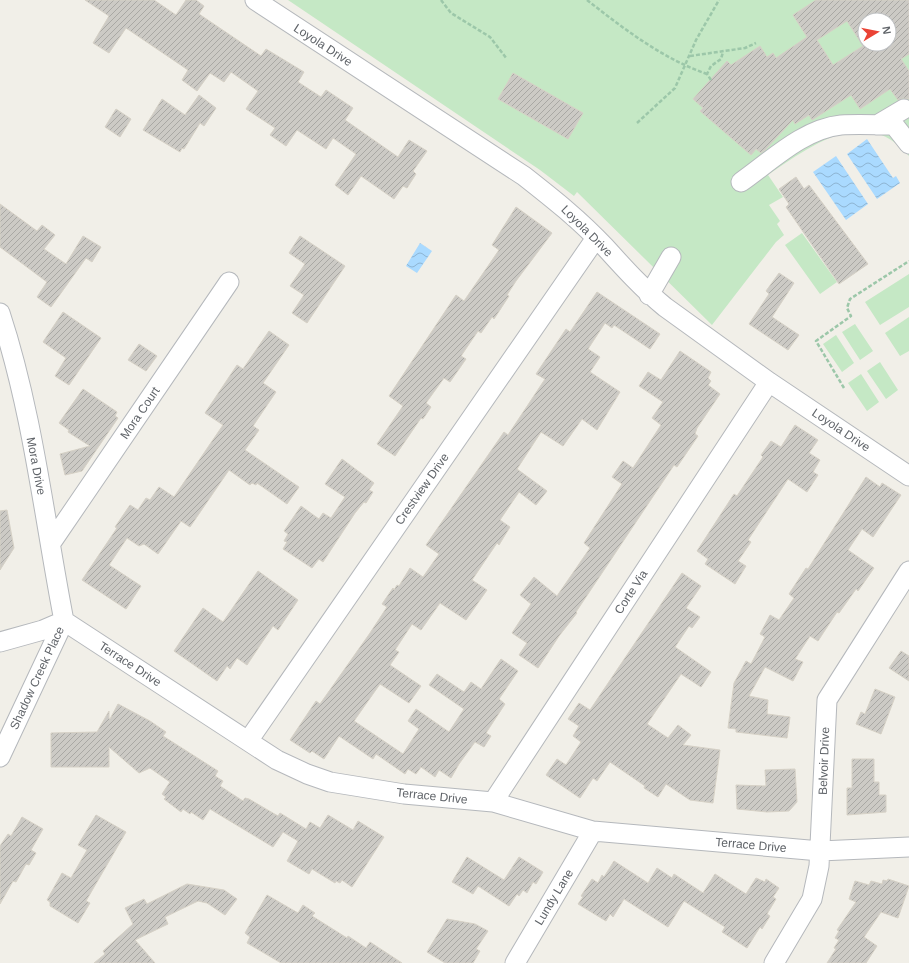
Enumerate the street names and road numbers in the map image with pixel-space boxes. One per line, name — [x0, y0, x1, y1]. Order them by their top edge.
street label: Loyola Drive — [291, 21, 355, 69]
street label: Loyola Drive — [558, 202, 616, 260]
street label: Mora Court — [117, 384, 163, 442]
street label: Loyola Drive — [809, 406, 873, 455]
street label: Mora Drive — [24, 436, 49, 496]
street label: Crestview Drive — [392, 450, 452, 527]
street label: Corte Via — [612, 567, 651, 617]
street label: Shadow Creek Place — [7, 624, 67, 732]
street label: Terrace Drive — [96, 639, 164, 689]
street label: Belvoir Drive — [816, 726, 832, 795]
street label: Terrace Drive — [396, 785, 469, 807]
street label: Terrace Drive — [715, 835, 787, 855]
street label: Lundy Lane — [532, 866, 576, 927]

